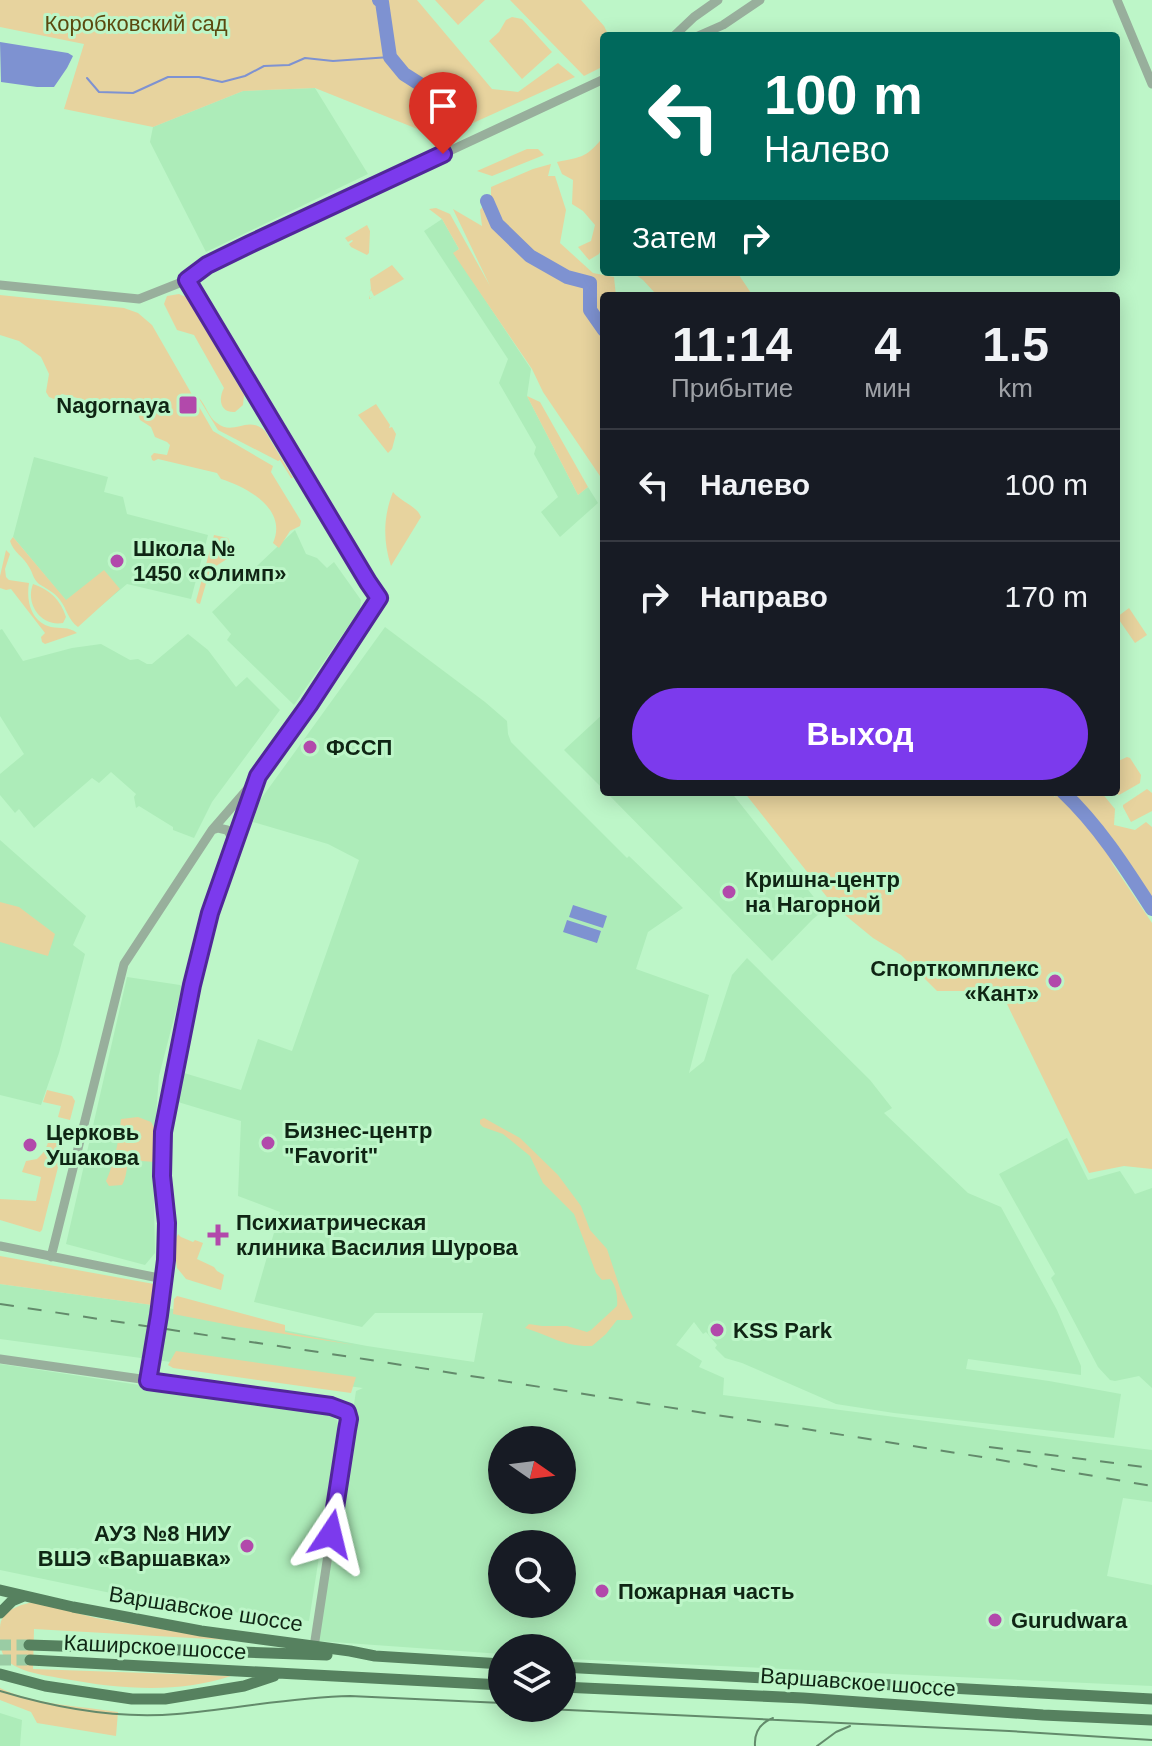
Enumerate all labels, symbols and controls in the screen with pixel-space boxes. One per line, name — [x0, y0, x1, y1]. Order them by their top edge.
park label: Коробковский сад — [44, 11, 228, 36]
text: 100 m — [764, 63, 923, 126]
icon: left — [632, 64, 736, 168]
pin — [409, 72, 477, 154]
icon: arrive — [421, 84, 465, 128]
text: Налево — [764, 129, 890, 170]
icon: right — [733, 216, 777, 260]
text: Затем — [632, 221, 717, 254]
text: 11:14 — [672, 318, 792, 371]
text: 4 — [874, 318, 901, 371]
text: 1.5 — [982, 318, 1049, 371]
text: Прибытие — [671, 373, 793, 403]
text: мин — [864, 373, 911, 403]
text: km — [998, 373, 1033, 403]
place label: Nagornaya — [56, 393, 171, 418]
marker: Nagornaya — [177, 394, 199, 416]
icon: left — [632, 463, 676, 507]
text: Налево — [700, 468, 810, 501]
text: 100 m — [1005, 468, 1088, 501]
place label: Школа № 1450 «Олимп» — [133, 536, 286, 586]
marker: Школа № 1450 «Олимп» — [108, 552, 126, 570]
icon: right — [632, 575, 676, 619]
text: Направо — [700, 580, 828, 613]
text: 170 m — [1005, 580, 1088, 613]
button: Выход — [632, 688, 1088, 780]
place label: ФССП — [326, 735, 392, 760]
marker: ФССП — [301, 738, 319, 756]
place label: Кришна-центр на Нагорной — [745, 867, 900, 917]
marker: Кришна-центр на Нагорной — [720, 883, 738, 901]
place label: Спорткомплекс «Кант» — [870, 956, 1039, 1006]
marker: Спорткомплекс «Кант» — [1046, 972, 1064, 990]
place label: Бизнес-центр "Favorit" — [284, 1118, 432, 1168]
place label: Церковь Ушакова — [46, 1120, 140, 1170]
marker: Бизнес-центр "Favorit" — [259, 1134, 277, 1152]
marker: Церковь Ушакова — [21, 1136, 39, 1154]
place label: Психиатрическая клиника Василия Шурова — [236, 1210, 518, 1260]
marker: Психиатрическая клиника Василия Шурова — [207, 1224, 229, 1246]
place label: KSS Park — [733, 1318, 833, 1343]
marker: KSS Park — [708, 1321, 726, 1339]
north arrow — [488, 1426, 576, 1514]
map controls — [488, 1426, 576, 1722]
position arrow — [289, 1492, 373, 1576]
place label: АУЗ №8 НИУ ВШЭ «Варшавка» — [38, 1521, 231, 1571]
button: search — [488, 1530, 576, 1618]
marker: АУЗ №8 НИУ ВШЭ «Варшавка» — [238, 1537, 256, 1555]
place label: Пожарная часть — [618, 1579, 795, 1604]
street label: Варшавское шоссе — [107, 1581, 305, 1637]
marker: Пожарная часть — [593, 1582, 611, 1600]
place label: Gurudwara — [1011, 1608, 1128, 1633]
marker: Gurudwara — [986, 1611, 1004, 1629]
street label: Каширское шоссе — [63, 1630, 247, 1664]
button: layers — [488, 1634, 576, 1722]
street label: Варшавское шоссе — [759, 1663, 957, 1701]

